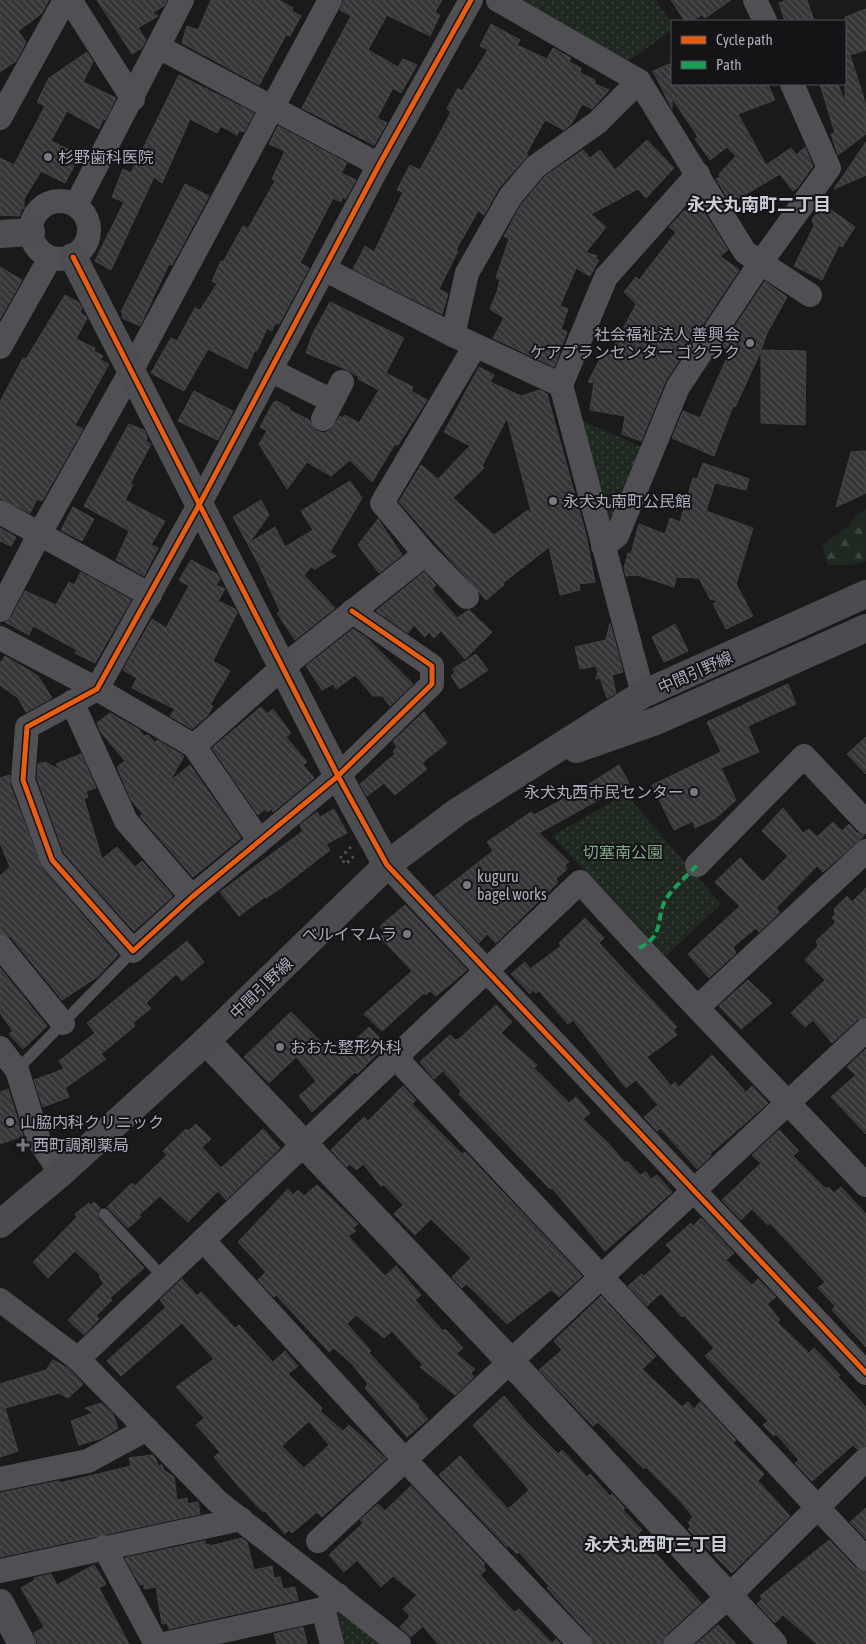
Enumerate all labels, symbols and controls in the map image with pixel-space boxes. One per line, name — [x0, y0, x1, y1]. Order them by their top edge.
legend — [671, 20, 846, 85]
text: Cycle path — [716, 31, 773, 48]
text: Path — [716, 56, 742, 73]
place label: 杉野歯科医院 — [58, 148, 154, 166]
marker: 杉野歯科医院 — [42, 151, 54, 163]
district label: 永犬丸南町二丁目 — [687, 194, 831, 215]
place label: 社会福祉法人 善興会 ケアプランセンター ゴクラク — [530, 325, 740, 361]
marker: 社会福祉法人 善興会 ケアプランセンター ゴクラク — [744, 337, 756, 349]
place label: 永犬丸南町公民館 — [563, 492, 691, 510]
marker: 永犬丸南町公民館 — [547, 495, 559, 507]
street label: 中間引野線 — [655, 648, 735, 696]
place label: 永犬丸西市民センター — [524, 783, 684, 801]
marker: 永犬丸西市民センター — [688, 786, 700, 798]
park label: 切塞南公園 — [583, 843, 663, 861]
place label: kuguru bagel works — [477, 867, 547, 904]
marker: kuguru bagel works — [461, 879, 473, 891]
place label: ベルイマムラ — [302, 925, 397, 943]
marker: ベルイマムラ — [401, 928, 413, 940]
street label: 中間引野線 — [226, 954, 296, 1022]
place label: おおた整形外科 — [290, 1038, 402, 1056]
marker: おおた整形外科 — [274, 1041, 286, 1053]
place label: 山脇内科クリニック — [20, 1113, 164, 1131]
marker: 山脇内科クリニック — [4, 1116, 16, 1128]
place label: 西町調剤薬局 — [33, 1136, 129, 1154]
marker: 西町調剤薬局 — [17, 1139, 29, 1151]
district label: 永犬丸西町三丁目 — [584, 1534, 728, 1555]

